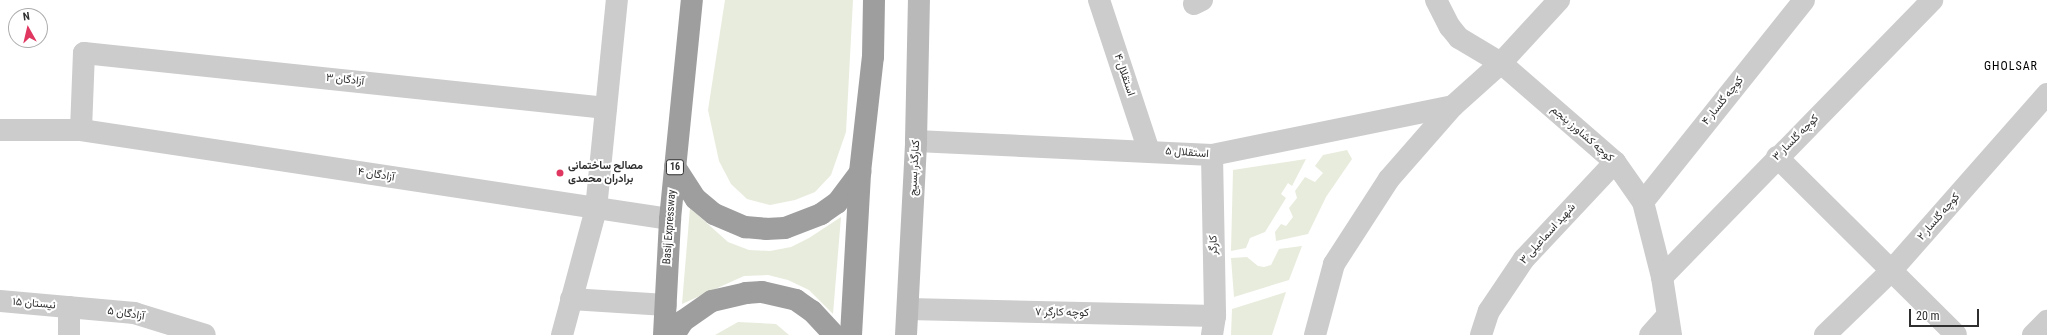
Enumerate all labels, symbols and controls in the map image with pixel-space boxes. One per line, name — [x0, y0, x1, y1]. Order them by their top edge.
north arrow — [8, 8, 48, 48]
text: N — [22, 10, 31, 24]
street label: استقلال ۴ — [1111, 52, 1137, 98]
district label: GHOLSAR — [1984, 60, 2038, 74]
street label: آزادگان ۳ — [325, 71, 365, 89]
street label: کوچه گلسار ۴ — [1699, 74, 1747, 128]
street label: کوچه کشاورز پنجم — [1548, 103, 1616, 165]
street label: کوچه گلسار ۳ — [1770, 112, 1822, 164]
street label: کنارگذر بسیج — [907, 140, 923, 196]
street label: استقلال ۵ — [1165, 145, 1209, 161]
road number: 16 — [665, 159, 685, 175]
place label: مصالح ساختمانی برادران محمدی — [568, 160, 643, 186]
street label: آزادگان ۴ — [357, 166, 395, 184]
marker: مصالح ساختمانی برادران محمدی — [555, 168, 565, 178]
street label: Basij Expressway — [661, 189, 679, 265]
street label: کوچه گلسار ۲ — [1915, 191, 1963, 243]
street label: شهید اسماعیلی ۳ — [1517, 201, 1579, 267]
street label: کارگر — [1207, 235, 1221, 255]
street label: نیستان ۱۵ — [12, 296, 56, 312]
scale bar — [1911, 301, 1981, 327]
street label: آزادگان ۵ — [106, 305, 146, 323]
street label: کوچه کارگر ۷ — [1035, 306, 1089, 320]
text: 20 m — [1916, 309, 1940, 323]

